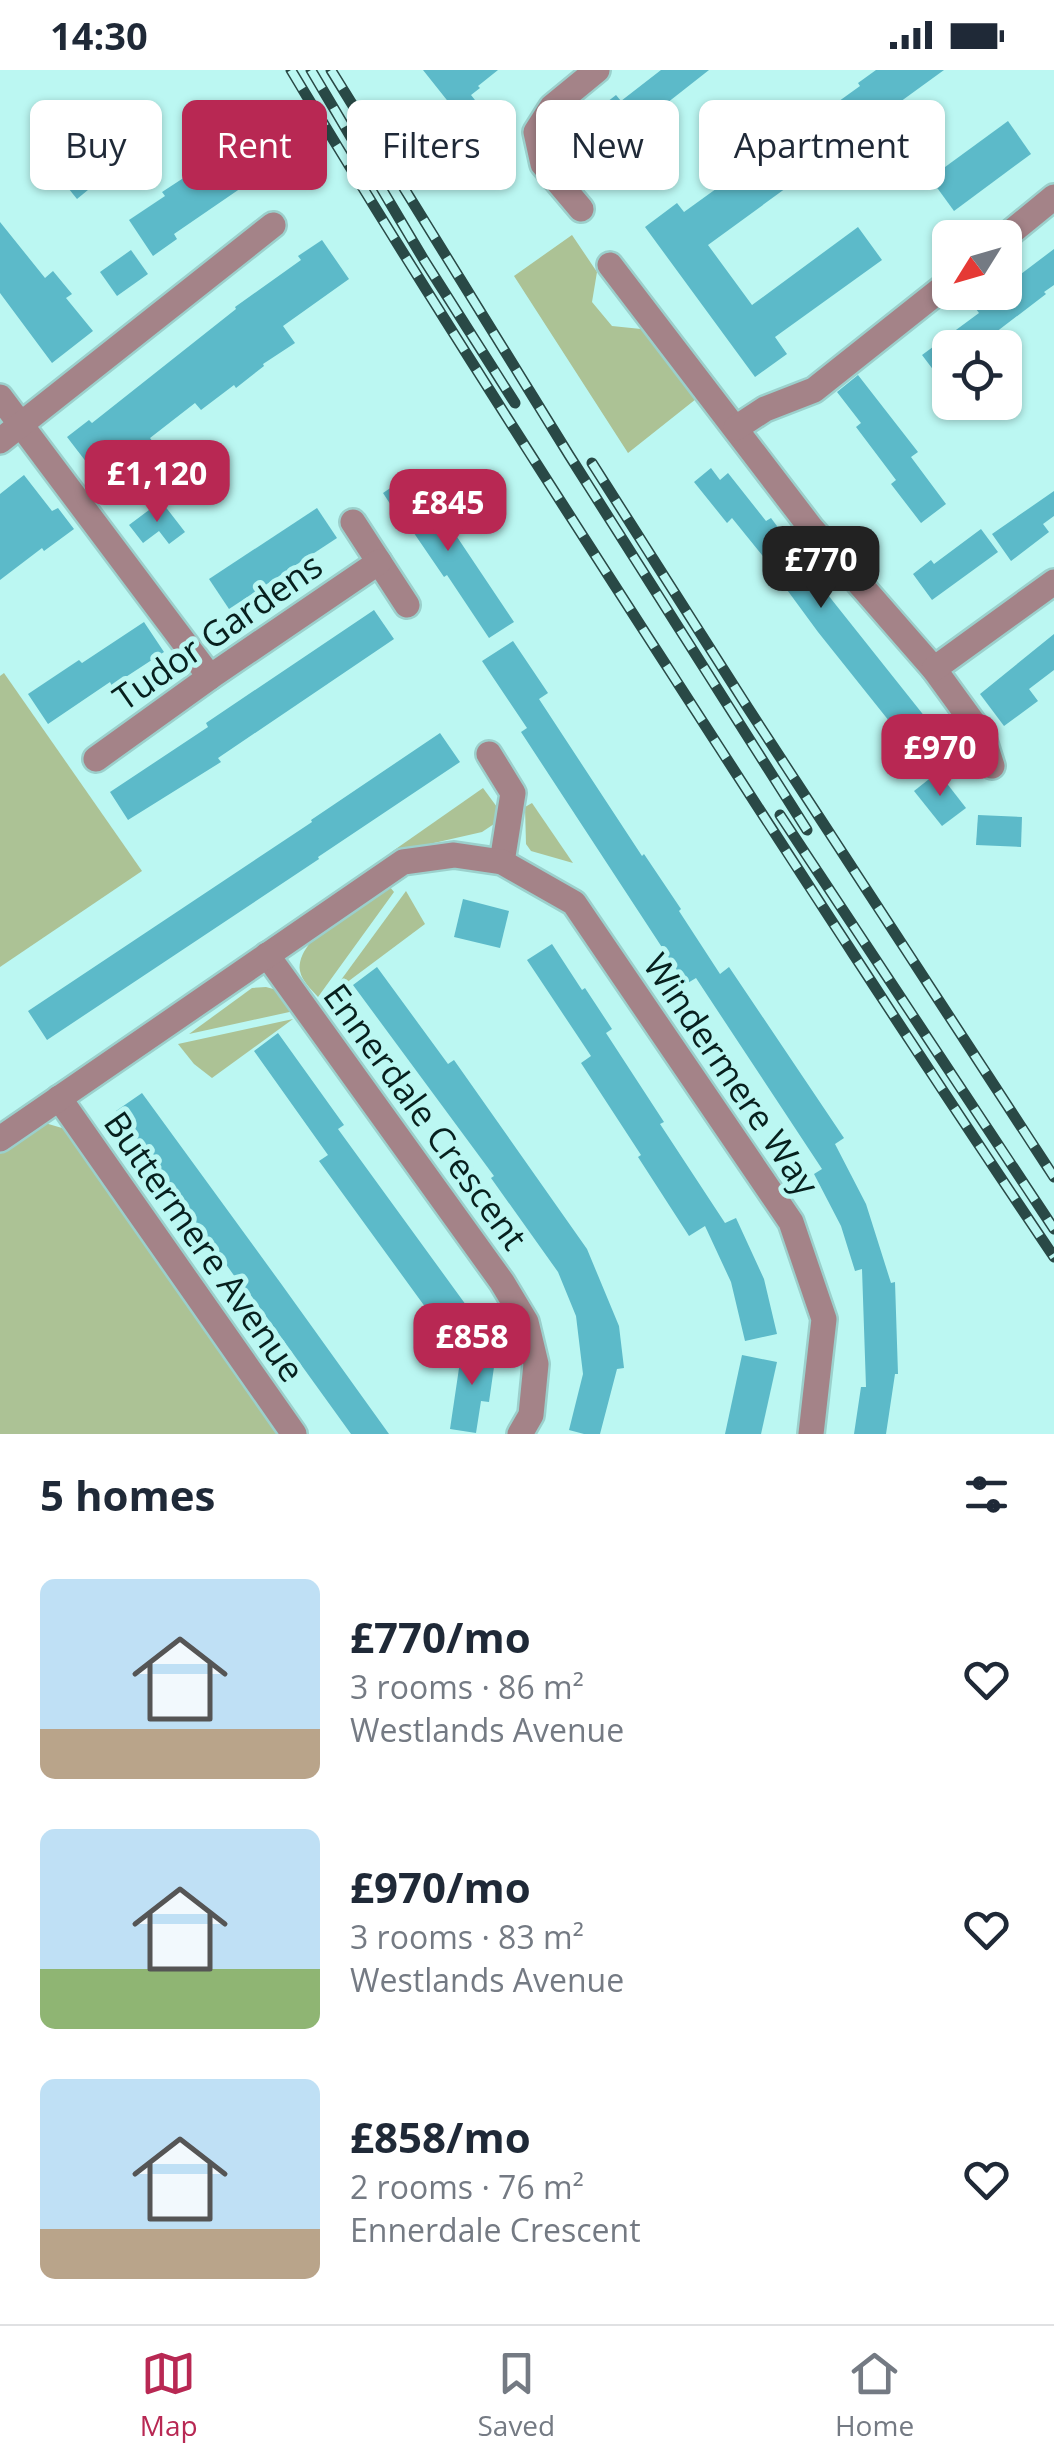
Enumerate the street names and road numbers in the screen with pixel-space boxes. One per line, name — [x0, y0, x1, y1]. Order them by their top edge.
street label: Tudor Gardens — [103, 541, 331, 721]
street label: Windermere Way — [634, 944, 831, 1205]
street label: Ennerdale Crescent — [314, 974, 538, 1258]
street label: Buttermere Avenue — [94, 1101, 316, 1391]

